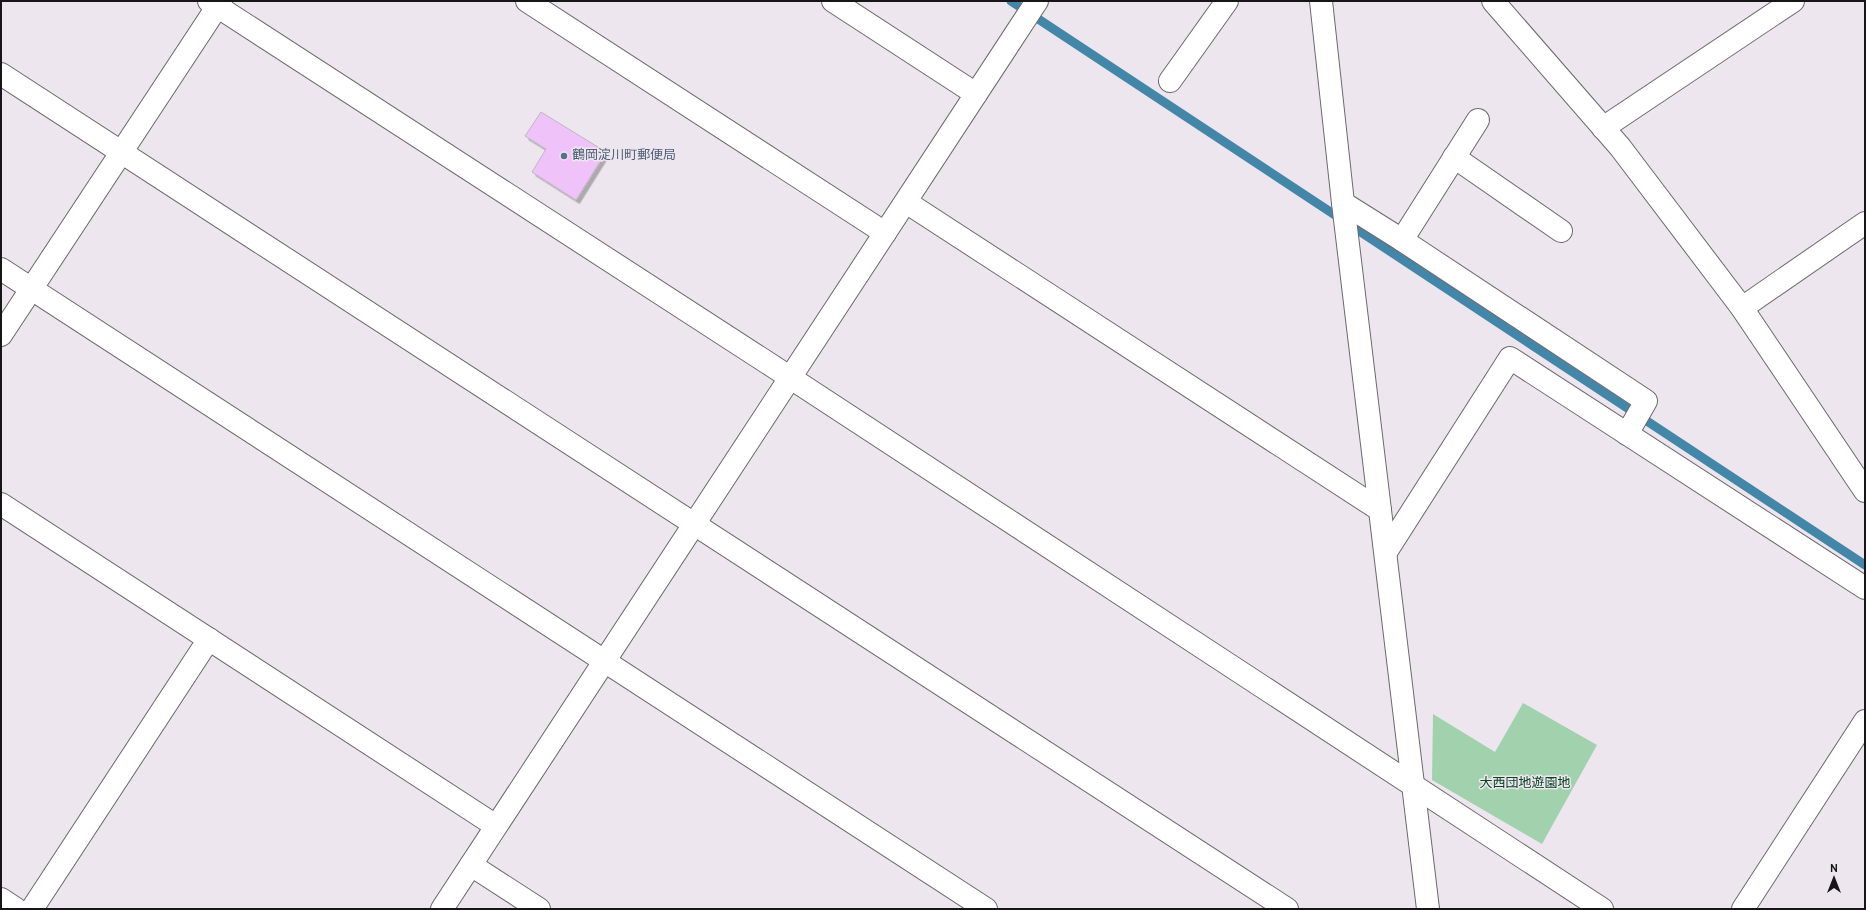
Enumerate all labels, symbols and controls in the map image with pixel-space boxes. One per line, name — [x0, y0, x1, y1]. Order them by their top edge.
place label: 鶴岡淀川町郵便局 — [572, 147, 676, 164]
marker: 鶴岡淀川町郵便局 — [559, 151, 569, 161]
park label: 大西団地遊園地 — [1479, 775, 1571, 792]
north arrow — [1814, 858, 1854, 898]
text: N — [1830, 862, 1838, 876]

